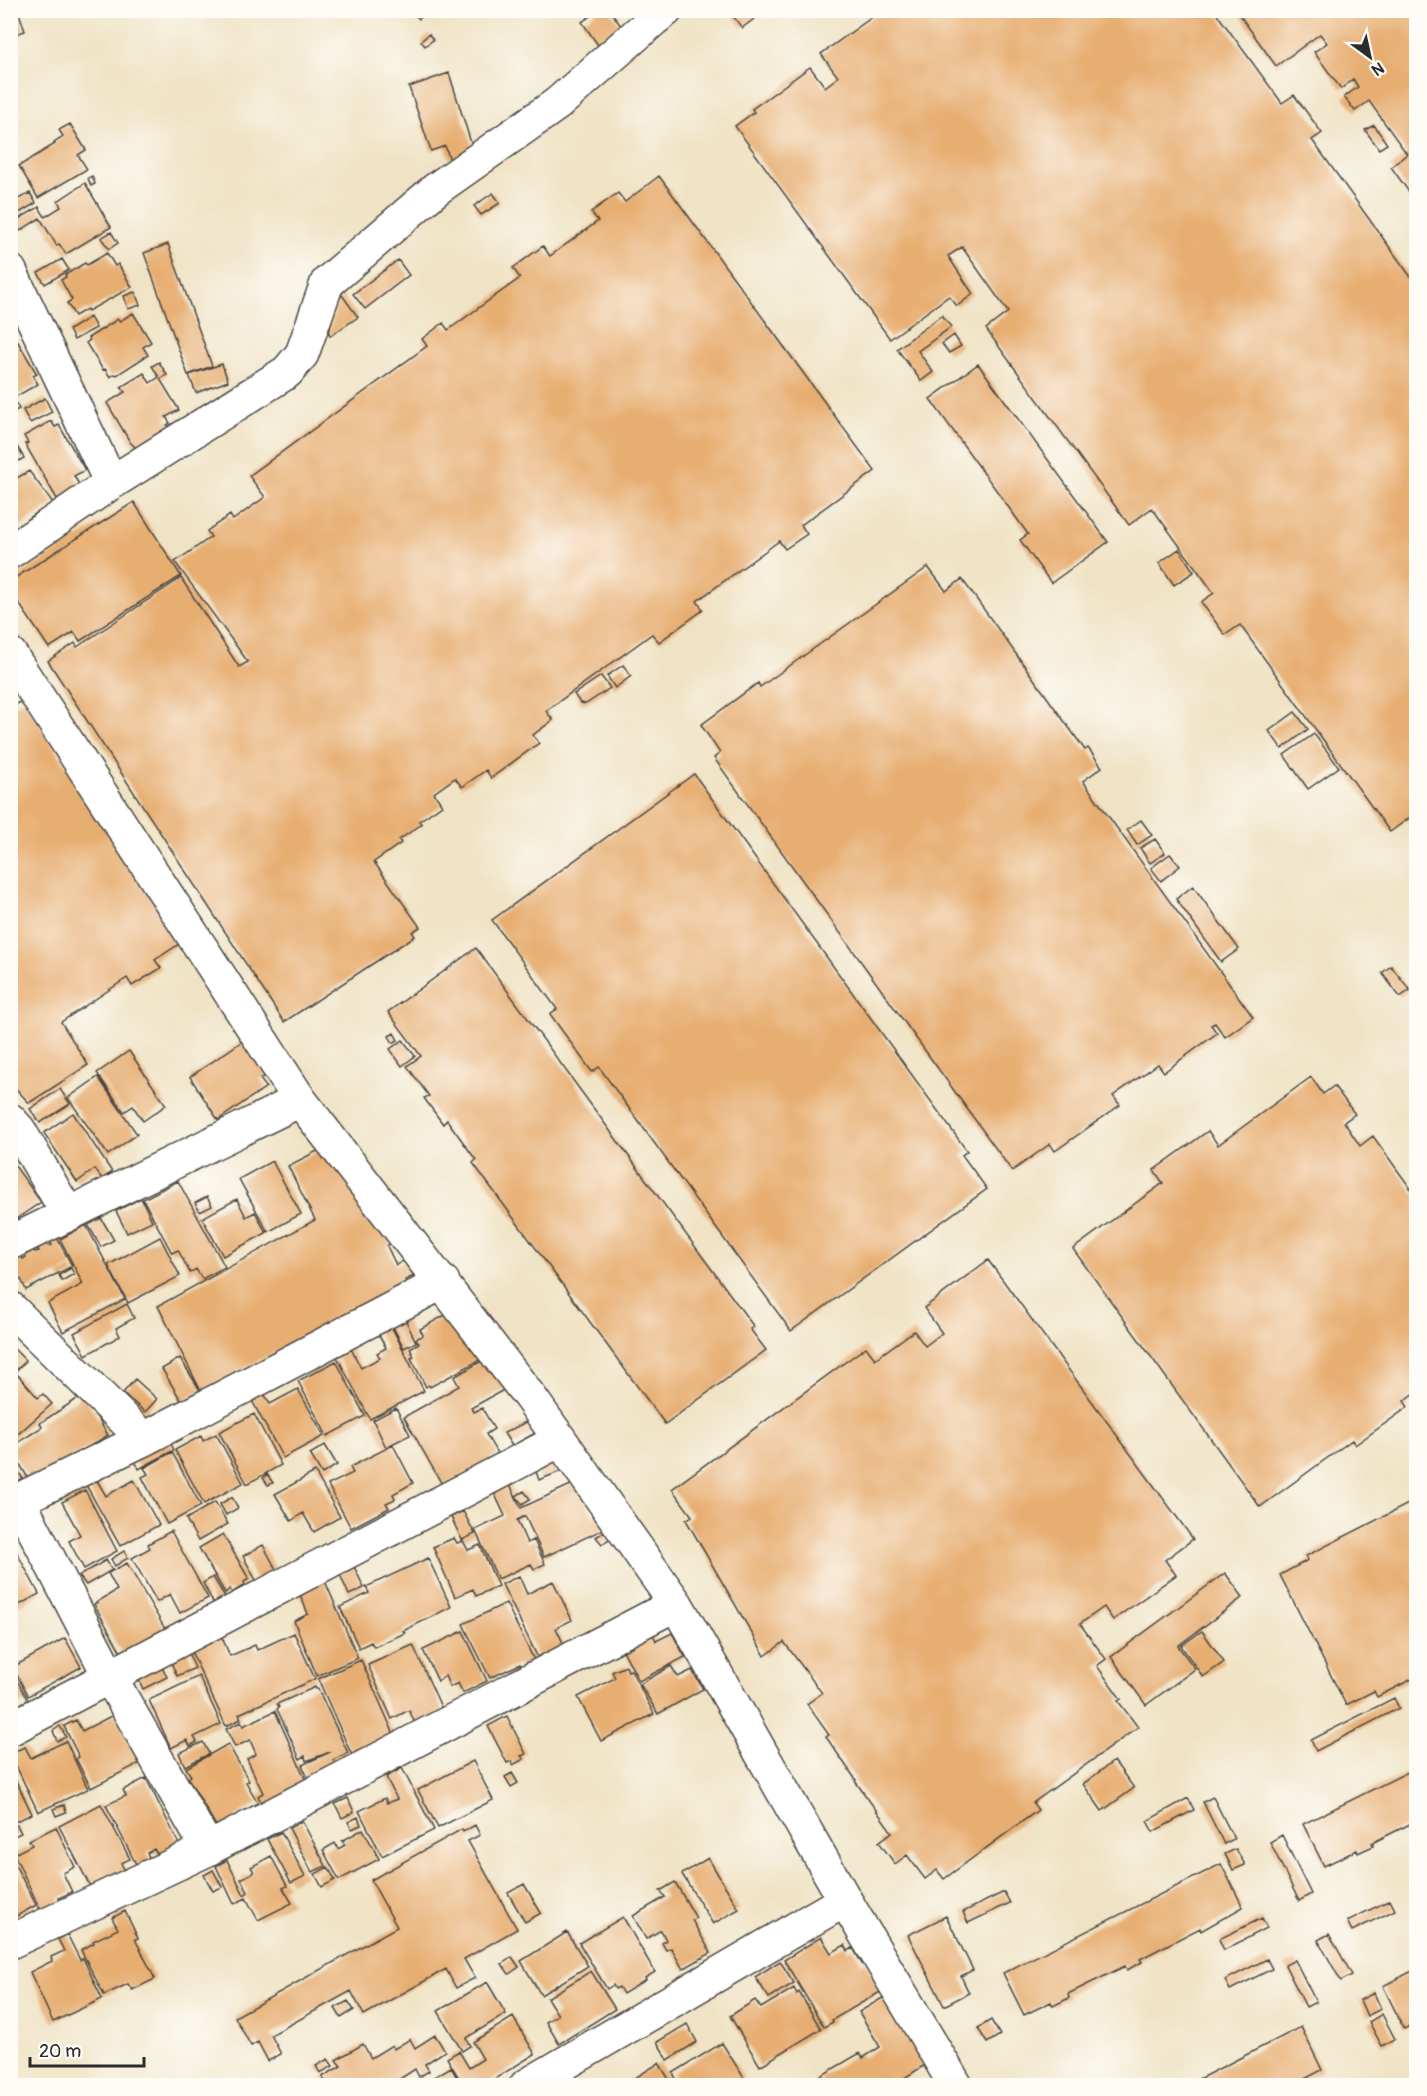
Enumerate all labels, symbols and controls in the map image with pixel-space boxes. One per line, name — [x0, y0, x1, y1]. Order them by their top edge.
north arrow — [1340, 27, 1400, 87]
text: N — [1367, 57, 1388, 80]
scale bar — [30, 2030, 144, 2068]
text: 20 m — [39, 2040, 81, 2063]

